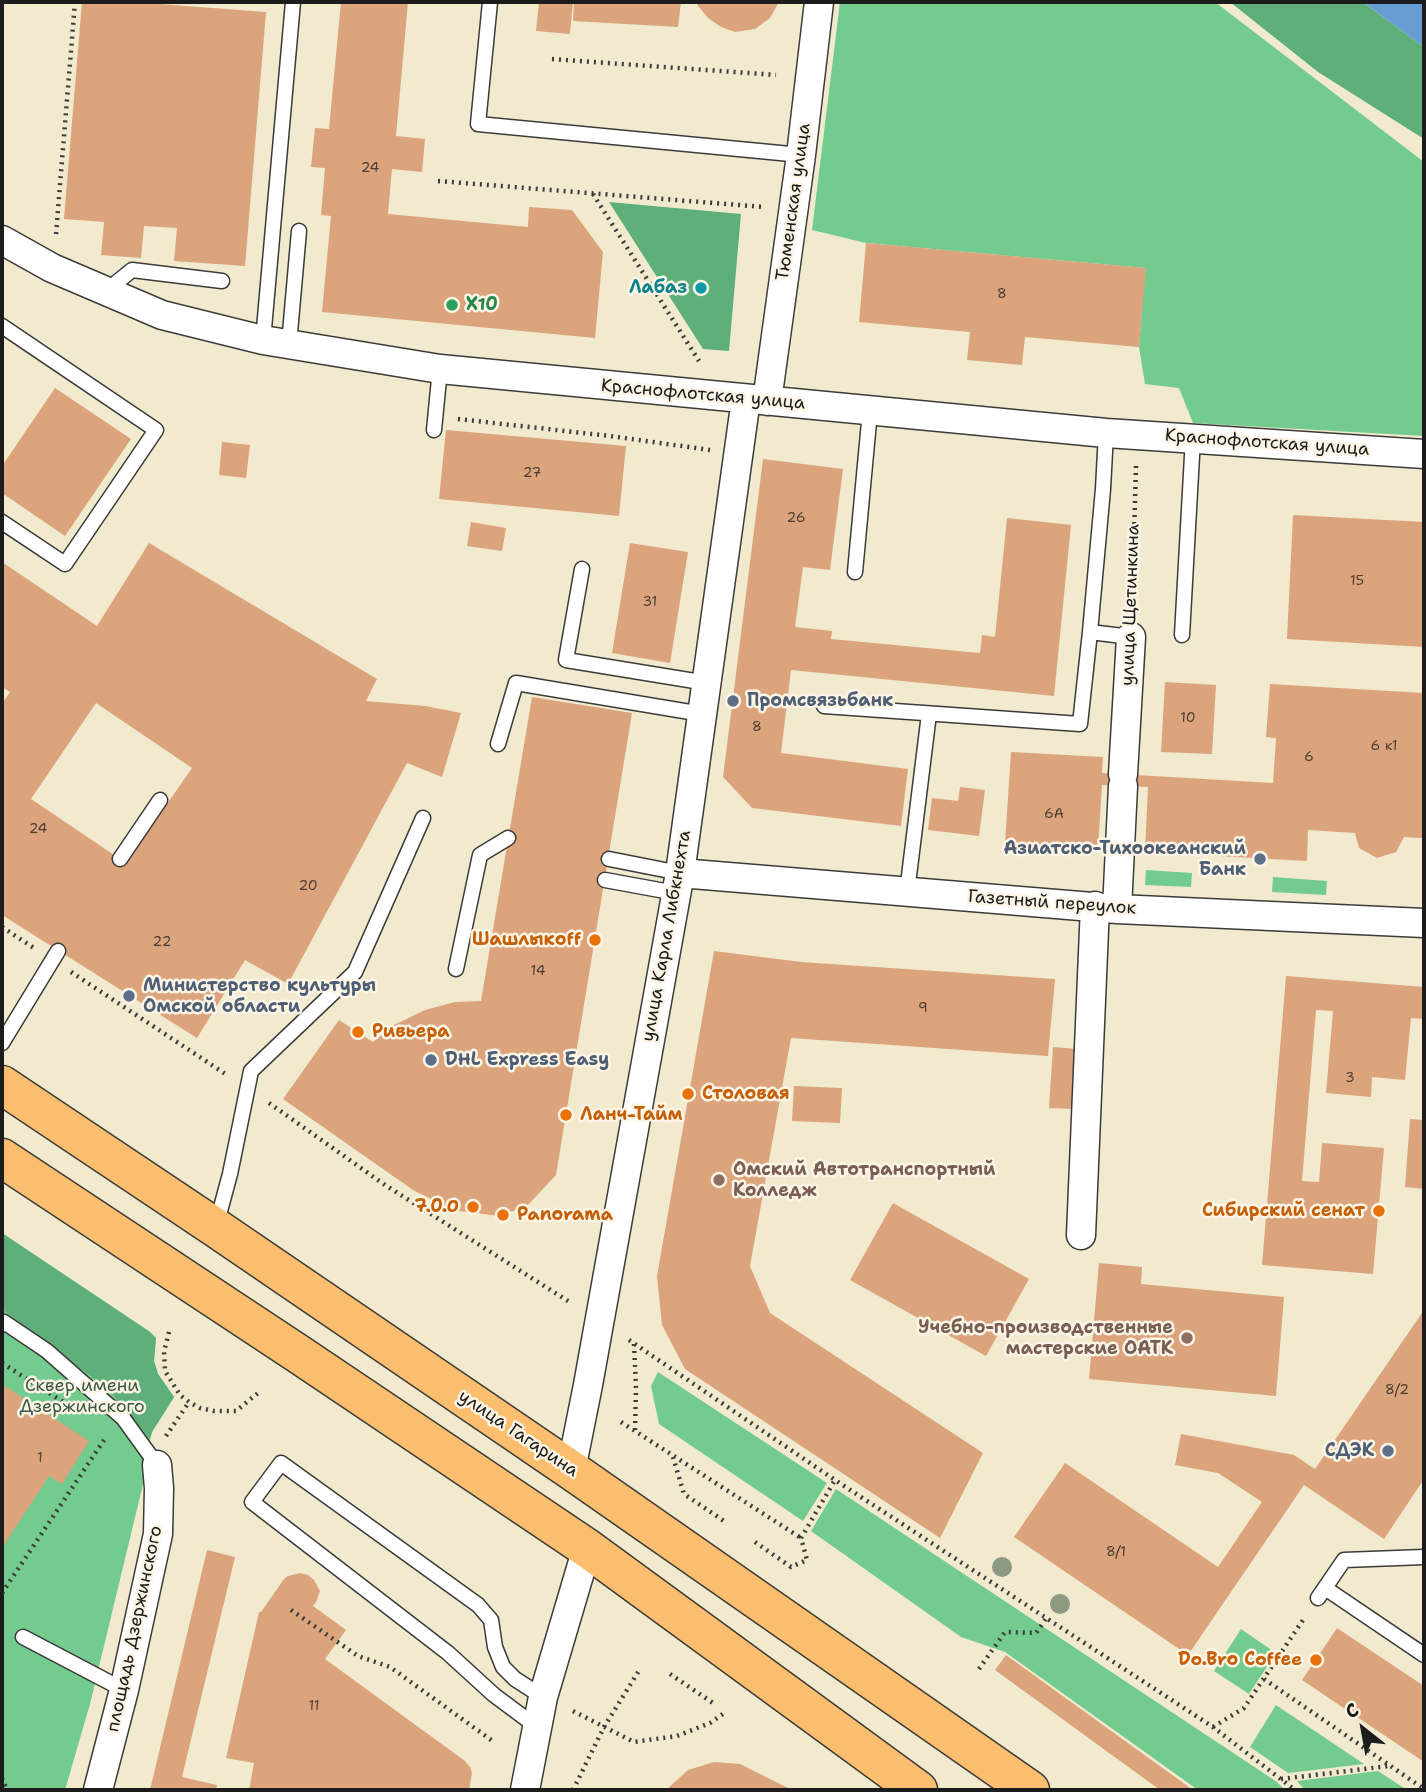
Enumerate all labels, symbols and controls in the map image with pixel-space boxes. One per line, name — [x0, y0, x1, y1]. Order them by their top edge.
street label: Тюменская улица — [772, 122, 816, 282]
house number: 24 — [361, 160, 379, 176]
place label: Лабаз — [629, 277, 687, 299]
marker: Лабаз — [693, 280, 709, 296]
house number: 8 — [997, 286, 1007, 302]
place label: Х10 — [466, 294, 498, 316]
marker: Х10 — [444, 297, 460, 313]
street label: Краснофлотская улица — [600, 375, 806, 415]
street label: Краснофлотская улица — [1164, 425, 1370, 461]
house number: 27 — [523, 465, 541, 481]
house number: 26 — [787, 510, 805, 526]
street label: улица Щетинкина — [1117, 524, 1145, 686]
house number: 15 — [1350, 573, 1364, 589]
house number: 31 — [643, 594, 657, 610]
place label: Промсвязьбанк — [747, 690, 893, 712]
marker: Промсвязьбанк — [725, 693, 741, 709]
house number: 10 — [1180, 710, 1196, 726]
house number: 8 — [752, 719, 762, 735]
house number: 6 к1 — [1370, 738, 1398, 754]
house number: 6 — [1304, 749, 1314, 765]
house number: 6А — [1044, 806, 1064, 822]
house number: 24 — [29, 821, 47, 837]
street label: улица Карла Либкнехта — [638, 829, 696, 1043]
place label: Азиатско-Тихоокеанский Банк — [1004, 838, 1246, 880]
marker: Азиатско-Тихоокеанский Банк — [1252, 851, 1268, 867]
house number: 20 — [298, 878, 318, 894]
street label: Газетный переулок — [967, 886, 1137, 920]
place label: Шашлыкoff — [472, 929, 581, 951]
marker: Шашлыкoff — [587, 932, 603, 948]
house number: 22 — [153, 934, 171, 950]
house number: 14 — [530, 963, 546, 979]
place label: Министерство культуры Омской области — [143, 975, 376, 1018]
marker: Министерство культуры Омской области — [121, 988, 137, 1004]
house number: 9 — [918, 1000, 928, 1016]
place label: Ривьера — [372, 1021, 450, 1043]
marker: Ривьера — [350, 1024, 366, 1040]
place label: DHL Express Easy — [445, 1049, 609, 1071]
marker: DHL Express Easy — [423, 1052, 439, 1068]
house number: 3 — [1345, 1070, 1355, 1086]
place label: Столовая — [702, 1083, 790, 1105]
marker: Столовая — [680, 1086, 696, 1102]
place label: Ланч-Тайм — [580, 1104, 683, 1126]
marker: Ланч-Тайм — [558, 1107, 574, 1123]
place label: Омский Автотранспортный Колледж — [733, 1159, 996, 1202]
marker: Омский Автотранспортный Колледж — [711, 1172, 727, 1188]
place label: 7.0.0 — [414, 1196, 459, 1218]
marker: 7.0.0 — [465, 1199, 481, 1215]
place label: Сибирский сенат — [1202, 1200, 1365, 1222]
marker: Сибирский сенат — [1371, 1203, 1387, 1219]
place label: Panorama — [517, 1204, 613, 1226]
marker: Panorama — [495, 1207, 511, 1223]
place label: Учебно-производственные мастерские ОАТК — [918, 1317, 1173, 1360]
marker: Учебно-производственные мастерские ОАТК — [1179, 1330, 1195, 1346]
park label: Сквер имени Дзержинского — [19, 1375, 145, 1418]
house number: 8/2 — [1385, 1382, 1409, 1398]
street label: улица Гагарина — [454, 1386, 582, 1482]
place label: СДЭК — [1325, 1440, 1374, 1462]
marker: СДЭК — [1380, 1443, 1396, 1459]
house number: 1 — [37, 1450, 43, 1466]
street label: площадь Дзержинского — [103, 1524, 167, 1734]
house number: 8/1 — [1106, 1544, 1126, 1560]
place label: Do.Bro Coffee — [1178, 1649, 1302, 1671]
marker: Do.Bro Coffee — [1308, 1652, 1324, 1668]
north arrow — [1328, 1694, 1398, 1764]
text: С — [1340, 1697, 1363, 1724]
house number: 11 — [308, 1698, 320, 1714]

